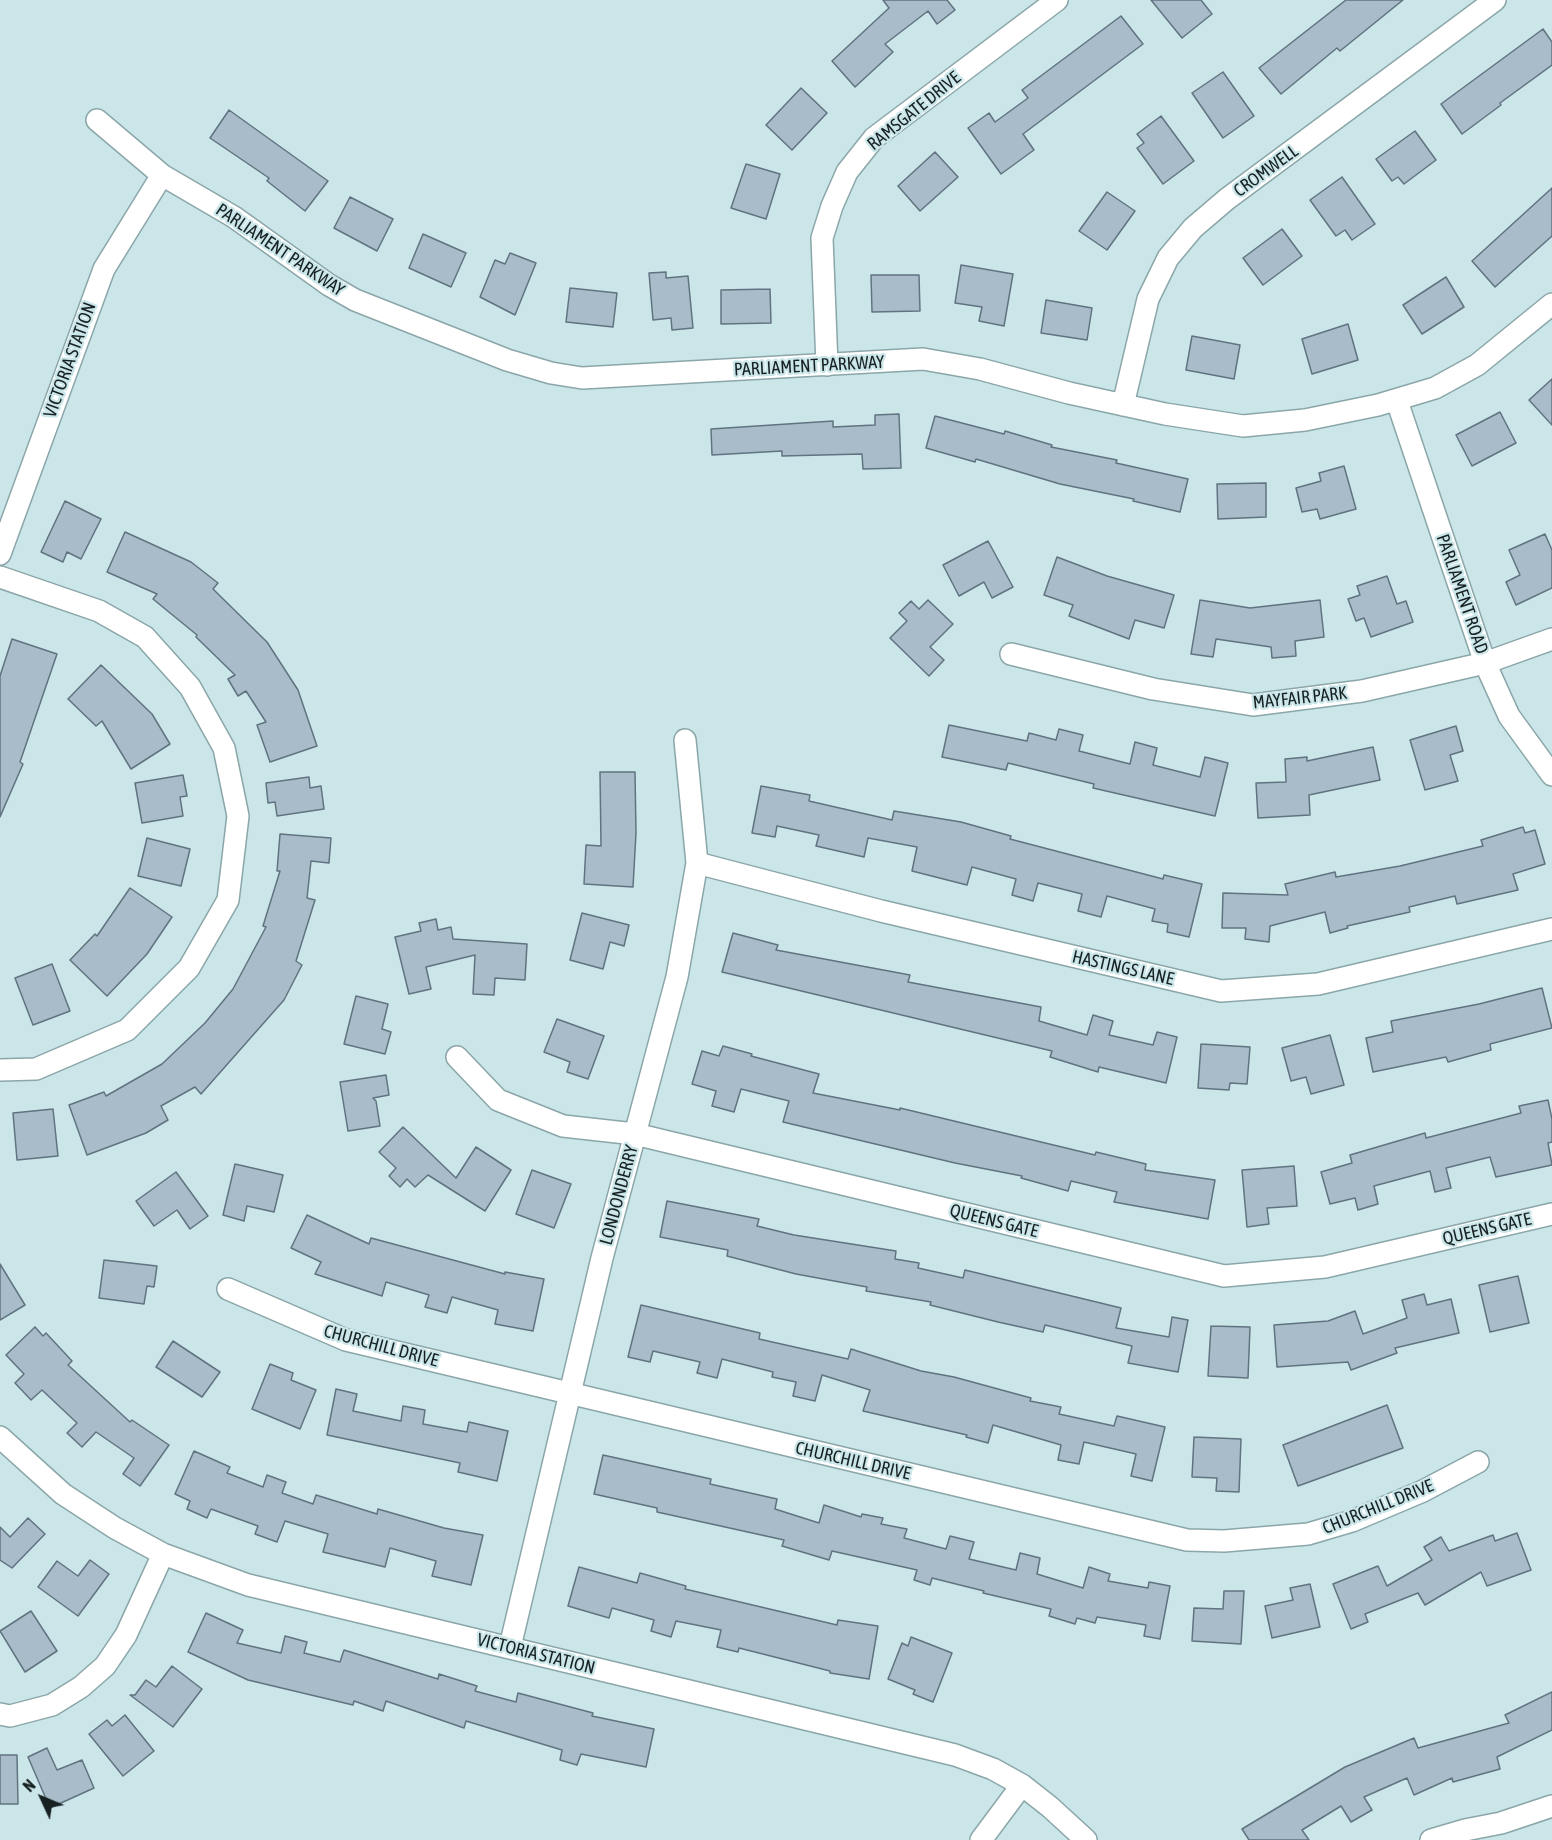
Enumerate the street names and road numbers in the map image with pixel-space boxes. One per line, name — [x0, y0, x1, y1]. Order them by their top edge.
street label: RAMSGATE DRIVE — [863, 67, 965, 155]
street label: CROMWELL — [1230, 140, 1302, 202]
street label: PARLIAMENT PARKWAY — [212, 199, 348, 301]
street label: VICTORIA STATION — [39, 299, 101, 421]
street label: PARLIAMENT PARKWAY — [733, 351, 885, 381]
street label: PARLIAMENT ROAD — [1431, 531, 1493, 657]
street label: MAYFAIR PARK — [1252, 682, 1348, 714]
street label: HASTINGS LANE — [1070, 946, 1176, 990]
street label: LONDONDERRY — [595, 1143, 643, 1247]
street label: QUEENS GATE — [948, 1200, 1040, 1242]
street label: QUEENS GATE — [1441, 1208, 1533, 1250]
street label: CHURCHILL DRIVE — [321, 1320, 441, 1372]
street label: CHURCHILL DRIVE — [793, 1437, 913, 1485]
street label: CHURCHILL DRIVE — [1319, 1475, 1437, 1539]
street label: VICTORIA STATION — [475, 1629, 597, 1679]

